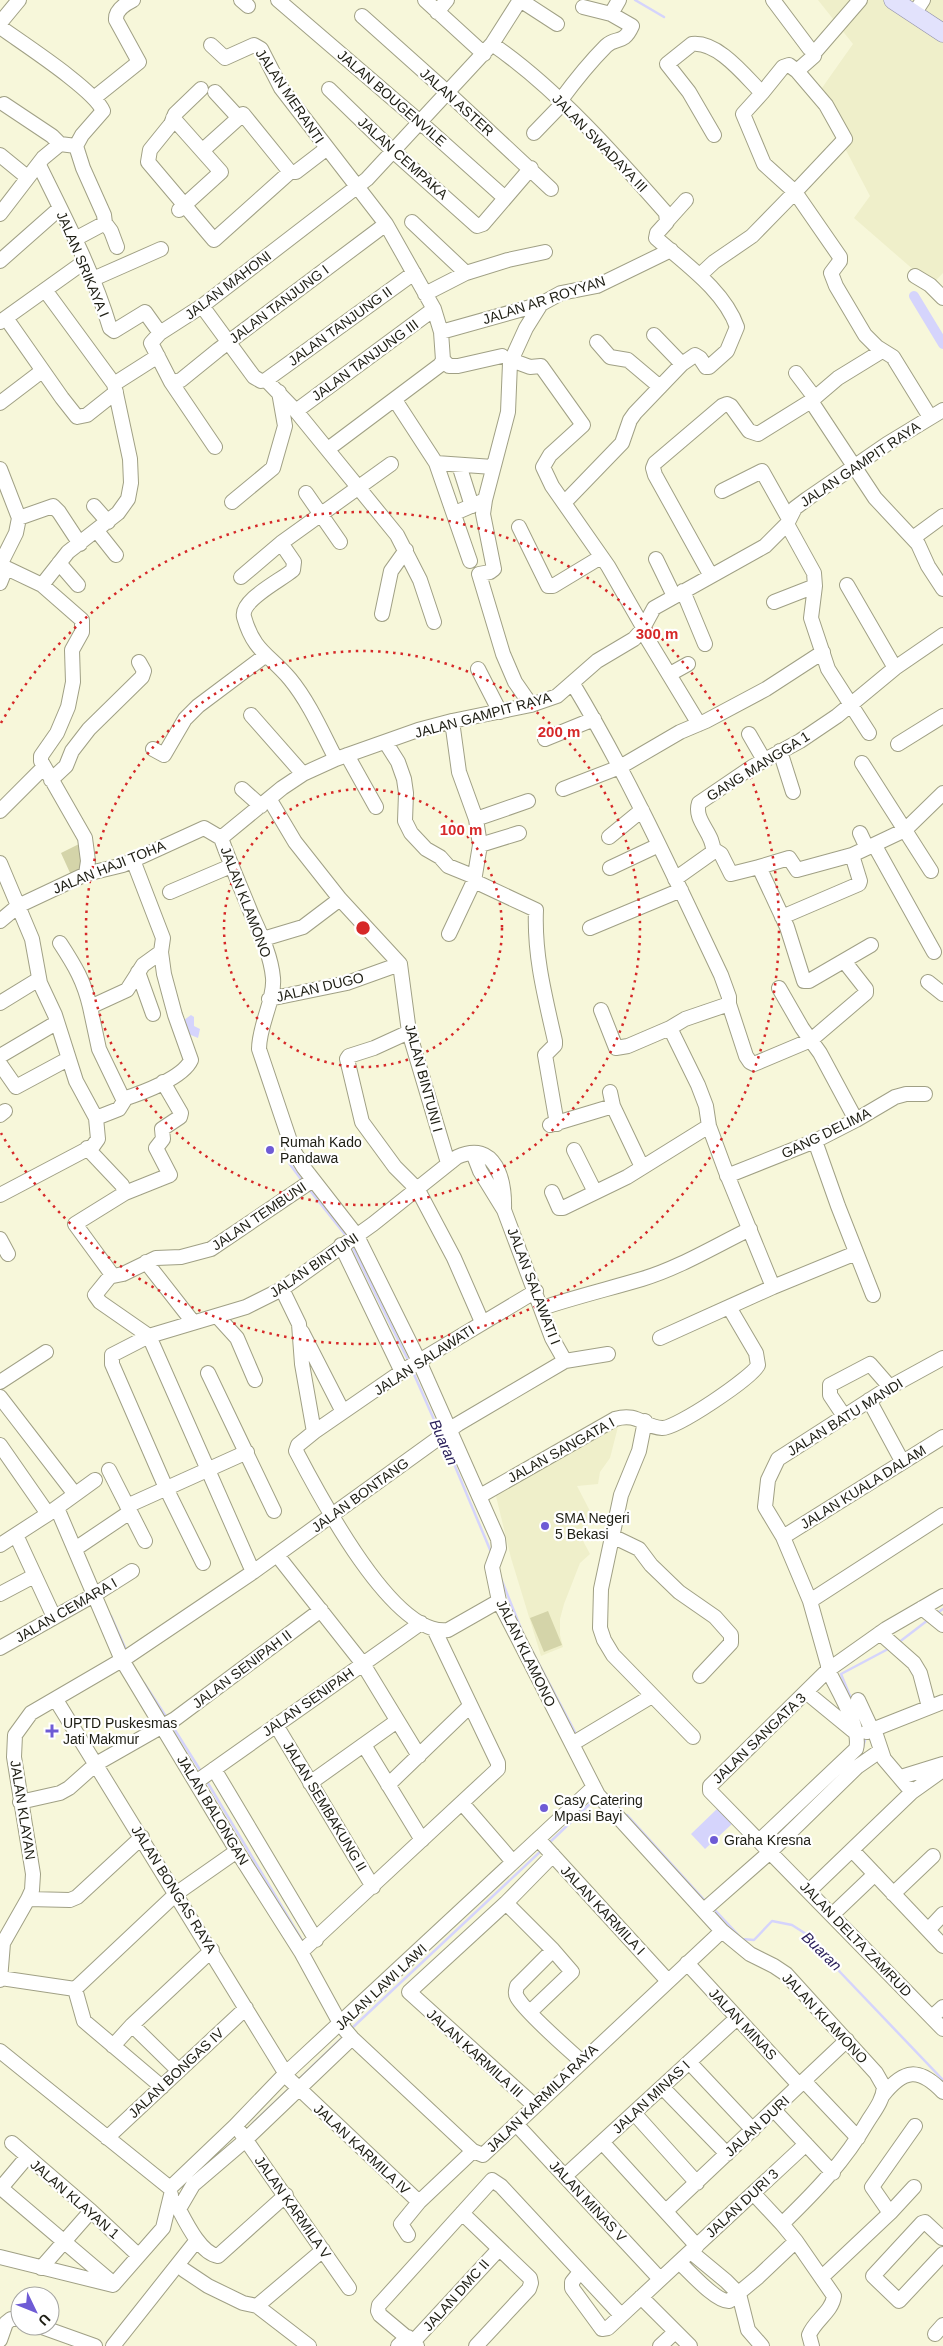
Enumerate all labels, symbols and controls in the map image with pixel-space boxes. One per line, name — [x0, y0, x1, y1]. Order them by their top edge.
street label: JALAN MERANTI — [252, 46, 328, 146]
street label: JALAN BOUGENVILE — [334, 47, 450, 149]
street label: JALAN ASTER — [417, 65, 497, 139]
street label: JALAN SWADAYA III — [549, 91, 651, 195]
street label: JALAN CEMPAKA — [355, 114, 452, 203]
street label: JALAN SRIKAYA I — [54, 209, 112, 319]
street label: JALAN MAHONI — [182, 247, 274, 323]
street label: JALAN TANJUNG I — [226, 261, 332, 347]
street label: JALAN AR ROYYAN — [481, 273, 607, 327]
street label: JALAN TANJUNG II — [285, 283, 395, 369]
street label: JALAN TANJUNG III — [309, 316, 421, 404]
street label: JALAN GAMPIT RAYA — [797, 418, 923, 510]
text: 300 m — [636, 625, 678, 642]
street label: JALAN GAMPIT RAYA — [413, 689, 554, 741]
text: 200 m — [538, 723, 580, 740]
street label: GANG MANGGA 1 — [704, 728, 813, 804]
text: 100 m — [440, 821, 482, 838]
street label: JALAN HAJI TOHA — [50, 837, 168, 897]
street label: JALAN KLAMONO — [217, 844, 275, 960]
centre of rings — [354, 919, 372, 937]
street label: JALAN DUGO — [275, 969, 365, 1005]
street label: JALAN BINTUNI I — [402, 1022, 446, 1134]
street label: GANG DELIMA — [779, 1104, 874, 1162]
place label: Rumah Kado Pandawa — [280, 1134, 362, 1166]
marker: Rumah Kado Pandawa — [264, 1144, 276, 1156]
street label: JALAN TEMBUNI — [209, 1179, 309, 1253]
street label: JALAN SALAWATI I — [504, 1225, 564, 1347]
street label: JALAN BINTUNI — [267, 1229, 361, 1301]
street label: JALAN SALAWATI — [371, 1322, 477, 1398]
street label: JALAN BATU MANDI — [784, 1375, 906, 1459]
street label: JALAN SANGATA I — [505, 1414, 617, 1486]
water label: Buaran — [426, 1416, 462, 1468]
street label: JALAN KUALA DALAM — [797, 1442, 929, 1532]
street label: JALAN BONTANG — [309, 1455, 411, 1535]
place label: SMA Negeri 5 Bekasi — [555, 1510, 630, 1542]
marker: SMA Negeri 5 Bekasi — [539, 1520, 551, 1532]
street label: JALAN CEMARA I — [12, 1574, 120, 1646]
street label: JALAN KLAMONO — [493, 1597, 559, 1709]
street label: JALAN SENIPAH II — [189, 1627, 295, 1711]
street label: JALAN SENIPAH — [259, 1665, 357, 1739]
street label: JALAN SANGATA 3 — [709, 1689, 809, 1787]
place label: UPTD Puskesmas Jati Makmur — [63, 1715, 177, 1747]
marker: UPTD Puskesmas Jati Makmur — [45, 1724, 59, 1738]
street label: JALAN SEMBAKUNG II — [280, 1738, 370, 1874]
street label: JALAN BALONGAN — [174, 1752, 252, 1868]
street label: JALAN KLAYAN — [7, 1759, 39, 1861]
place label: Casy Catering Mpasi Bayi — [554, 1792, 643, 1824]
marker: Casy Catering Mpasi Bayi — [538, 1802, 550, 1814]
street label: JALAN BONGAS RAYA — [128, 1822, 220, 1956]
place label: Graha Kresna — [724, 1832, 811, 1848]
marker: Graha Kresna — [708, 1834, 720, 1846]
street label: JALAN KARMILA I — [558, 1862, 648, 1958]
street label: JALAN DELTA ZAMRUD — [797, 1878, 915, 2000]
water label: Buaran — [799, 1928, 845, 1974]
street label: JALAN LAWI LAWI — [332, 1941, 430, 2033]
street label: JALAN KLAMONO — [779, 1970, 871, 2066]
street label: JALAN MINAS — [706, 1985, 780, 2063]
street label: JALAN KARMILA III — [424, 2006, 526, 2100]
street label: JALAN BONGAS IV — [125, 2024, 227, 2121]
street label: JALAN KARMILA RAYA — [483, 2040, 601, 2155]
street label: JALAN MINAS I — [609, 2057, 693, 2137]
street label: JALAN DURI — [722, 2092, 792, 2160]
street label: JALAN KARMILA IV — [311, 2100, 414, 2198]
street label: JALAN KARMILA V — [252, 2153, 335, 2262]
street label: JALAN KLAYAN 1 — [27, 2156, 123, 2242]
street label: JALAN MINAS V — [546, 2157, 630, 2245]
street label: JALAN DURI 3 — [702, 2165, 782, 2241]
street label: JALAN DMC II — [420, 2256, 492, 2334]
north arrow — [10, 2286, 60, 2336]
text: U — [35, 2311, 54, 2329]

